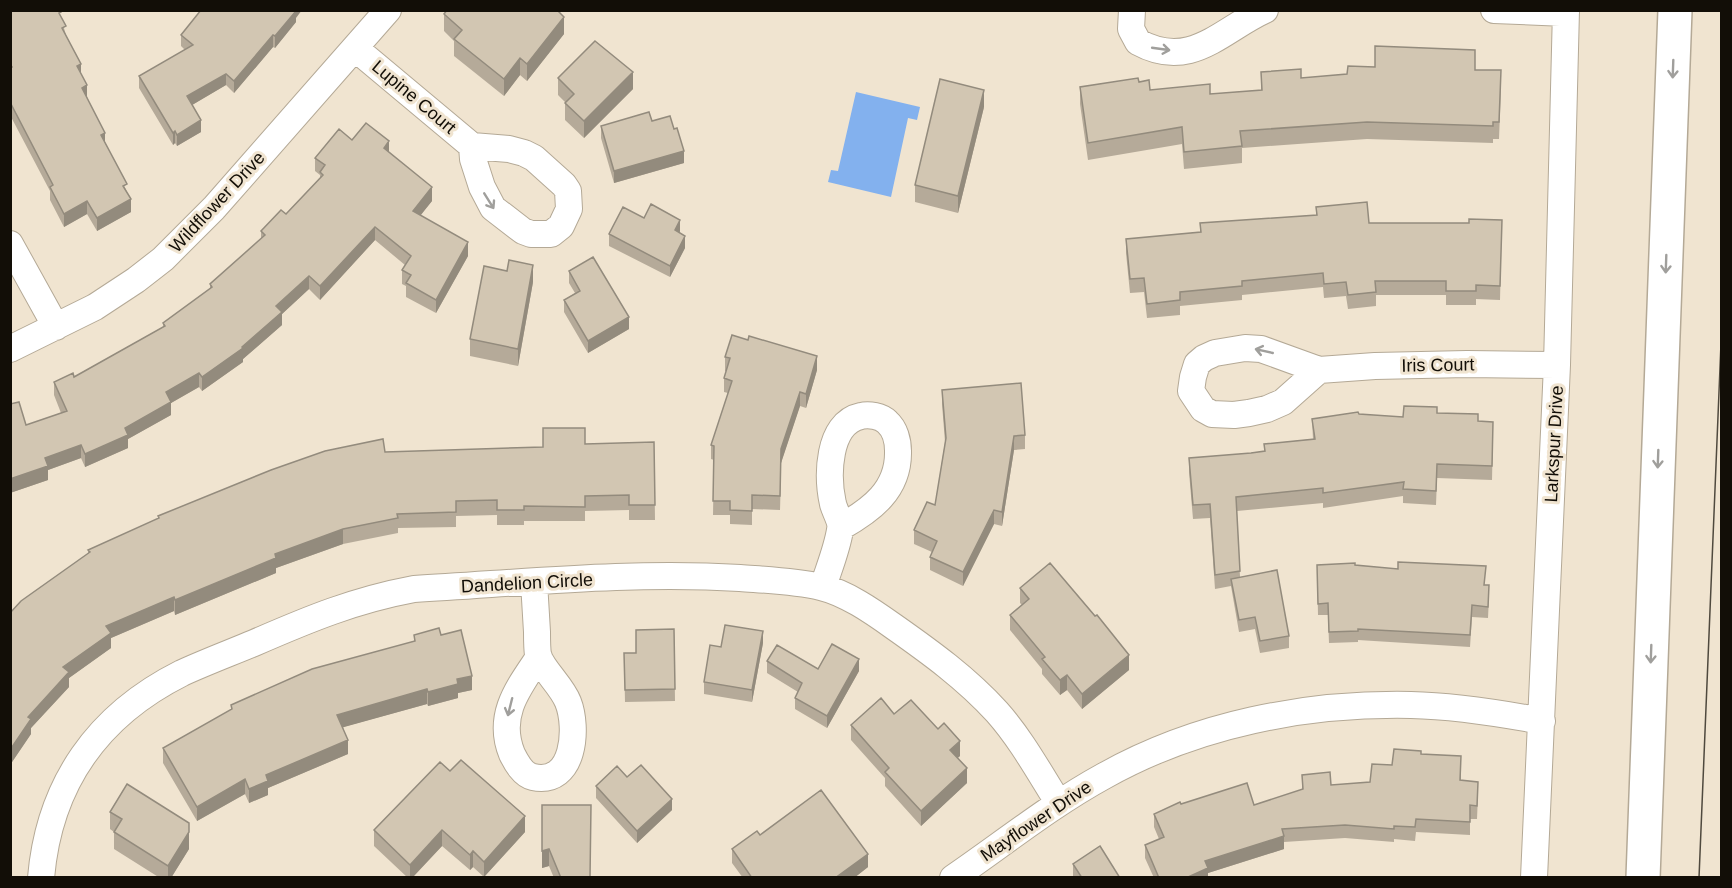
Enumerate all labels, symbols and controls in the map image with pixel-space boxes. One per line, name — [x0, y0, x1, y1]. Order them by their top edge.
one-way arrow — [1151, 44, 1171, 55]
street label: Lupine Court — [368, 56, 460, 138]
one-way arrow — [1667, 58, 1678, 78]
street label: Wildflower Drive — [165, 148, 269, 256]
one-way arrow — [484, 192, 496, 209]
one-way arrow — [1660, 253, 1671, 273]
one-way arrow — [1255, 344, 1274, 356]
street label: Iris Court — [1401, 354, 1475, 376]
street label: Larkspur Drive — [1541, 385, 1567, 503]
one-way arrow — [1653, 448, 1664, 468]
street label: Dandelion Circle — [461, 570, 593, 596]
one-way arrow — [1645, 643, 1657, 663]
one-way arrow — [504, 697, 516, 716]
street label: Mayflower Drive — [977, 777, 1095, 865]

